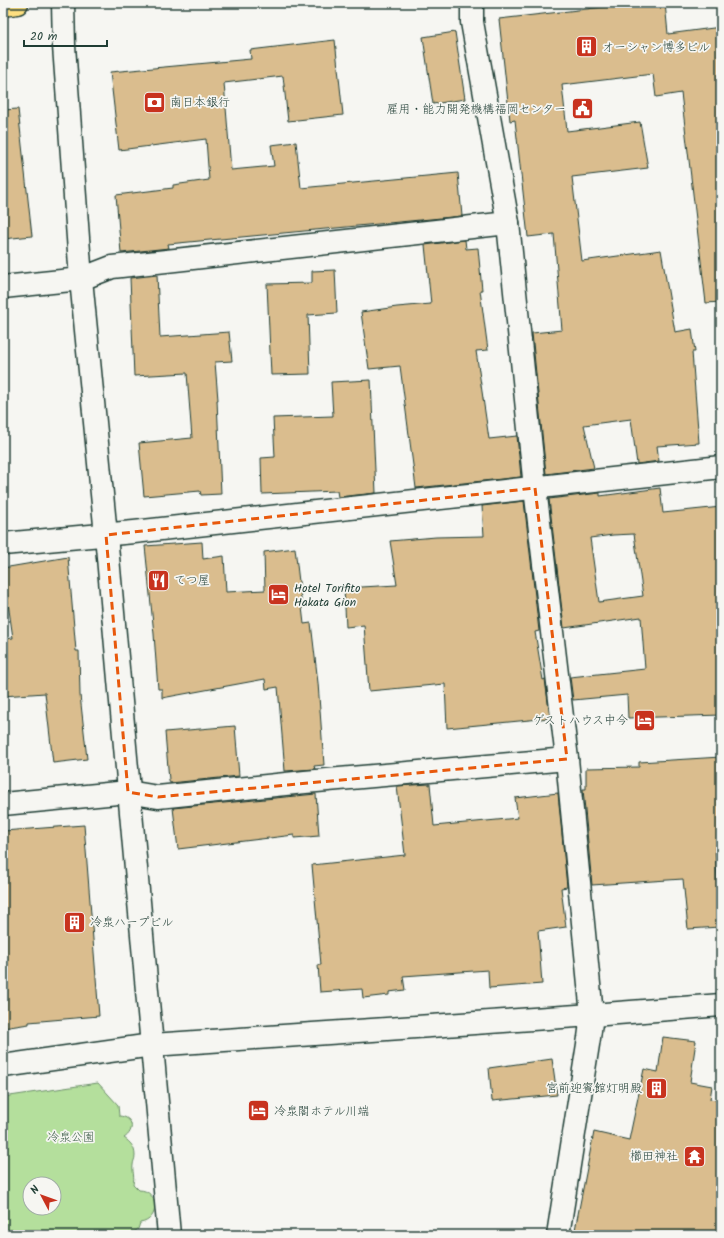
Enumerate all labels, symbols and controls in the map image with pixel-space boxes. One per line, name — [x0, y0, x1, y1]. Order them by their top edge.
scale bar — [24, 22, 107, 48]
text: 20 m — [30, 27, 58, 46]
building icon: オーシャン博多ビル — [573, 34, 599, 60]
place label: オーシャン博多ビル — [602, 38, 710, 57]
bank icon: 南日本銀行 — [141, 89, 167, 115]
place label: 南日本銀行 — [170, 93, 230, 112]
public building icon: 雇用・能力開発機構福岡センター — [569, 96, 595, 122]
place label: 雇用・能力開発機構福岡センター — [386, 100, 566, 119]
restaurant icon: てつ屋 — [145, 567, 171, 593]
place label: てつ屋 — [174, 571, 210, 590]
place label: Hotel Torifito Hakata Gion — [294, 579, 360, 612]
hotel icon: Hotel Torifito Hakata Gion — [265, 582, 291, 608]
hotel icon: ゲストハウス中今 — [631, 707, 657, 733]
place label: ゲストハウス中今 — [532, 711, 628, 730]
building icon: 冷泉ハープビル — [62, 909, 88, 935]
place label: 冷泉ハープビル — [90, 913, 173, 932]
building icon: 宮前迎賓館灯明殿 — [644, 1075, 670, 1101]
place label: 宮前迎賓館灯明殿 — [546, 1079, 642, 1098]
hotel icon: 冷泉閣ホテル川端 — [246, 1098, 272, 1124]
place label: 冷泉閣ホテル川端 — [274, 1102, 370, 1121]
park label: 冷泉公園 — [47, 1128, 95, 1147]
temple icon: 櫛田神社 — [681, 1143, 707, 1169]
place label: 櫛田神社 — [630, 1147, 678, 1166]
north arrow — [22, 1176, 62, 1216]
text: N — [26, 1182, 44, 1199]

